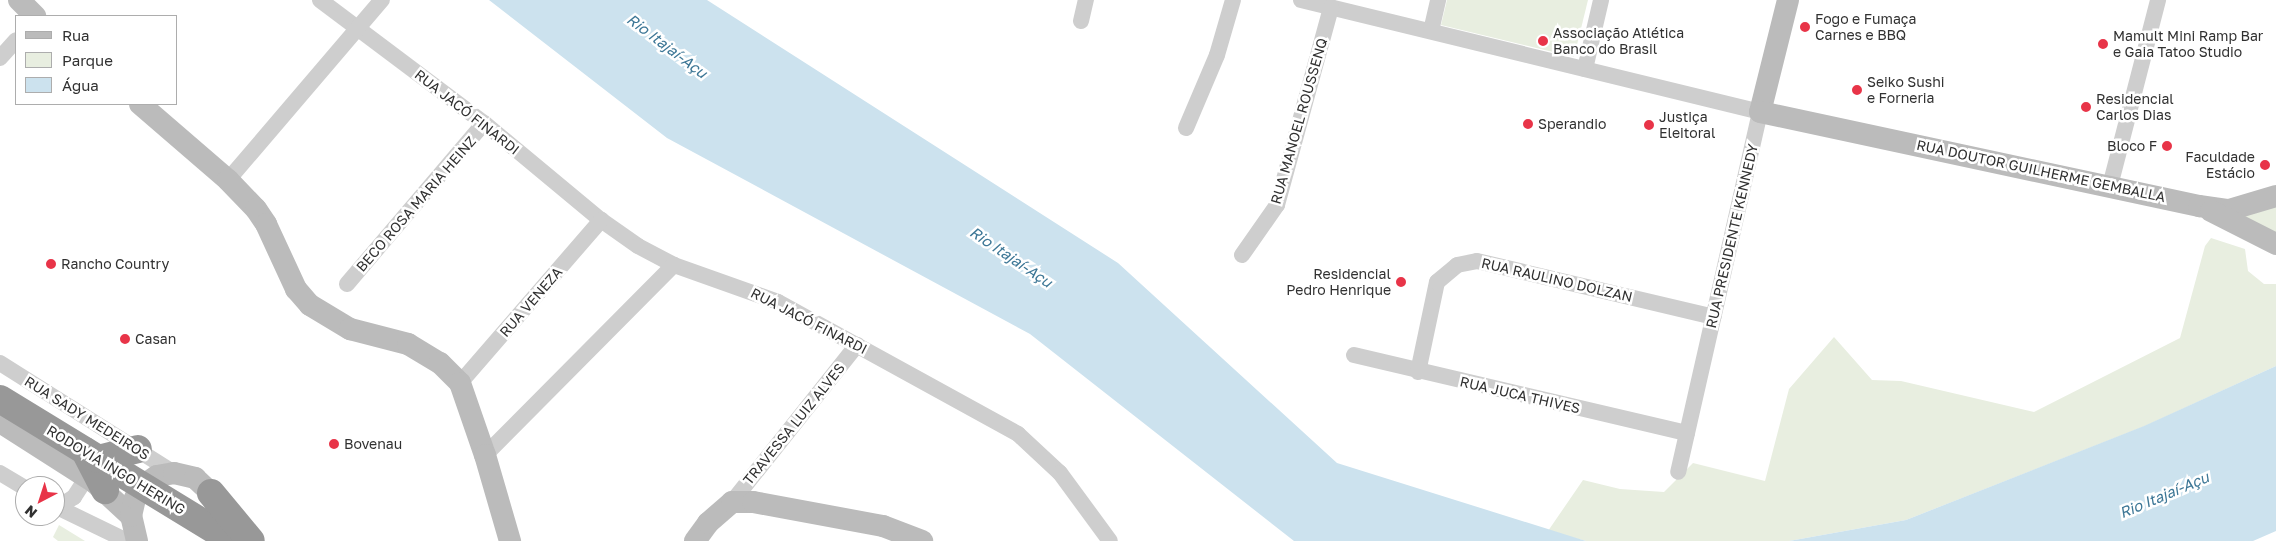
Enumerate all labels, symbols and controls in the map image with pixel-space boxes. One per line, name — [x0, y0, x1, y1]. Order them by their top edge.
water label: Rio Itajaí-Açu — [623, 10, 711, 82]
place label: Fogo e Fumaça Carnes e BBQ — [1815, 11, 1916, 44]
legend — [15, 15, 178, 105]
marker: Fogo e Fumaça Carnes e BBQ — [1799, 21, 1811, 33]
place label: Associação Atlética Banco do Brasil — [1553, 25, 1684, 58]
text: Rua — [62, 26, 89, 44]
place label: Mamult Mini Ramp Bar e Gaia Tatoo Studio — [2113, 28, 2263, 60]
marker: Associação Atlética Banco do Brasil — [1537, 35, 1549, 47]
street label: RUA MANOEL ROUSSENQ — [1267, 36, 1331, 206]
marker: Mamult Mini Ramp Bar e Gaia Tatoo Studio — [2097, 38, 2109, 50]
text: Parque — [62, 51, 113, 69]
street label: RUA JACÓ FINARDI — [411, 66, 523, 158]
place label: Seiko Sushi e Forneria — [1867, 74, 1945, 106]
text: Água — [62, 76, 99, 94]
marker: Seiko Sushi e Forneria — [1851, 84, 1863, 96]
place label: Residencial Carlos Dias — [2096, 91, 2174, 124]
marker: Residencial Carlos Dias — [2080, 101, 2092, 113]
place label: Justiça Eleitoral — [1659, 109, 1715, 142]
place label: Sperandio — [1538, 116, 1606, 132]
marker: Sperandio — [1522, 118, 1534, 130]
marker: Justiça Eleitoral — [1643, 119, 1655, 131]
street label: BECO ROSA MARIA HEINZ — [353, 133, 479, 275]
street label: RUA DOUTOR GUILHERME GEMBALLA — [1915, 136, 2167, 206]
place label: Bloco F — [2107, 138, 2157, 154]
marker: Bloco F — [2161, 140, 2173, 152]
street label: RUA PRESIDENTE KENNEDY — [1703, 142, 1761, 330]
place label: Faculdade Estácio — [2185, 149, 2255, 182]
marker: Faculdade Estácio — [2259, 159, 2271, 171]
water label: Rio Itajaí-Açu — [966, 223, 1056, 291]
street label: RUA RAULINO DOLZAN — [1480, 254, 1634, 306]
place label: Rancho Country — [61, 256, 169, 272]
marker: Rancho Country — [45, 258, 57, 270]
street label: RUA VENEZA — [496, 264, 566, 340]
place label: Residencial Pedro Henrique — [1286, 266, 1391, 298]
marker: Residencial Pedro Henrique — [1395, 276, 1407, 288]
street label: RUA JACÓ FINARDI — [748, 284, 870, 358]
place label: Casan — [135, 331, 176, 347]
marker: Casan — [119, 333, 131, 345]
street label: TRAVESSA LUIZ ALVES — [740, 360, 848, 488]
street label: RUA SADY MEDEIROS — [21, 373, 153, 463]
street label: RUA JUCA THIVES — [1458, 373, 1582, 417]
street label: RODOVIA INGO HERING — [44, 422, 188, 518]
place label: Bovenau — [344, 436, 402, 452]
marker: Bovenau — [328, 438, 340, 450]
water label: Rio Itajaí-Açu — [2117, 468, 2211, 522]
north arrow — [15, 476, 65, 526]
text: N — [21, 502, 40, 522]

